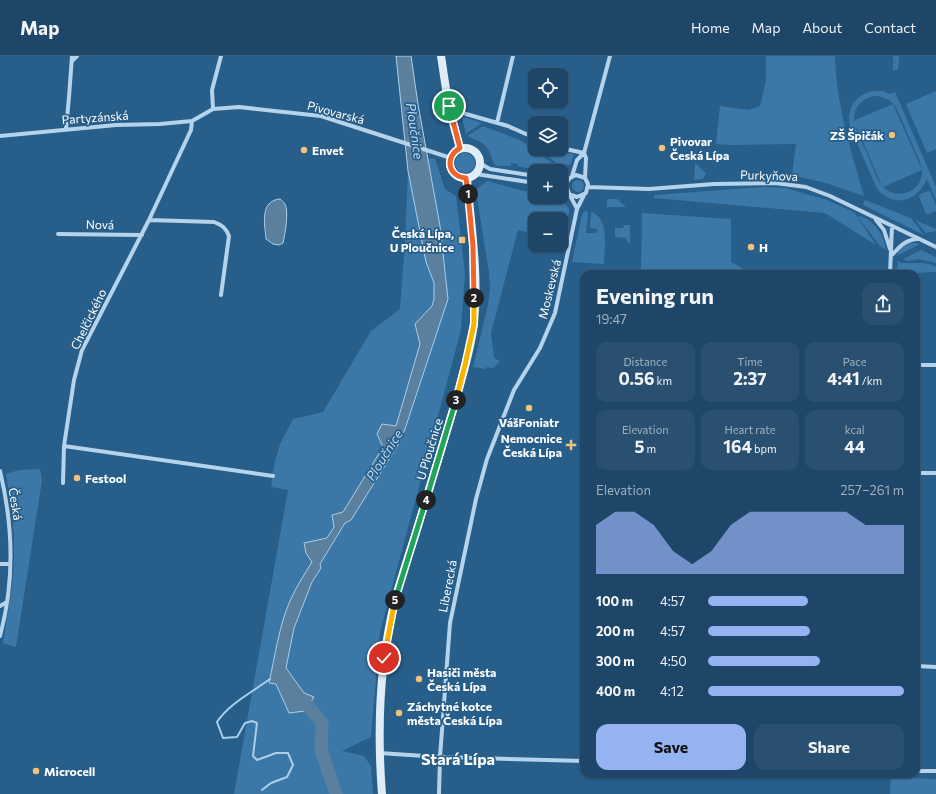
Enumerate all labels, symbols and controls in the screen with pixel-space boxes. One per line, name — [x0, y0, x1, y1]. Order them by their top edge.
text: Map — [20, 16, 59, 39]
text: Home — [691, 19, 730, 36]
text: Map — [752, 19, 780, 36]
text: About — [802, 19, 842, 36]
text: Contact — [864, 19, 916, 36]
map controls — [528, 68, 568, 252]
button: locate — [528, 68, 568, 108]
pin — [432, 89, 466, 123]
icon: arrive — [438, 95, 460, 117]
street label: Pivovarská — [306, 98, 366, 126]
water label: Ploučnice — [403, 102, 427, 160]
street label: Partyzánská — [61, 108, 129, 126]
button: layers — [528, 116, 568, 156]
place label: ZŠ Špičák — [830, 128, 884, 142]
marker: ZŠ Špičák — [887, 130, 897, 140]
place label: Pivovar Česká Lípa — [670, 134, 729, 162]
place label: Envet — [312, 143, 344, 157]
marker: Pivovar Česká Lípa — [657, 143, 667, 153]
marker: Envet — [299, 145, 309, 155]
button: + — [528, 164, 568, 204]
street label: Purkyňova — [740, 167, 798, 183]
pin: 1 — [458, 184, 478, 204]
text: 1 — [466, 187, 470, 200]
button: − — [528, 212, 568, 252]
street label: Nová — [86, 217, 114, 231]
place label: Česká Lípa, U Ploučnice — [390, 226, 454, 254]
marker: Česká Lípa, U Ploučnice — [457, 235, 467, 245]
place label: H — [759, 240, 768, 254]
marker: H — [746, 242, 756, 252]
street label: Moskevská — [535, 258, 563, 320]
text: Evening run — [596, 282, 714, 309]
button: share — [862, 283, 904, 325]
street label: Chelčického — [67, 286, 109, 352]
pin: 2 — [464, 288, 484, 308]
text: 2 — [471, 291, 477, 304]
text: 19:47 — [596, 311, 627, 327]
text: Distance — [623, 355, 667, 368]
text: Time — [737, 355, 763, 368]
text: Pace — [843, 355, 867, 368]
text: 0.56 — [619, 368, 654, 389]
text: 2:37 — [733, 368, 767, 389]
text: 4:41 — [827, 368, 860, 389]
text: km — [654, 374, 672, 387]
text: /km — [860, 374, 882, 387]
pin: 3 — [446, 390, 466, 410]
text: 3 — [453, 393, 459, 406]
marker: VášFoniatr — [524, 403, 534, 413]
place label: VášFoniatr — [499, 415, 559, 429]
street label: U Ploučnice — [413, 417, 445, 481]
text: Elevation — [622, 423, 669, 436]
text: Heart rate — [724, 423, 776, 436]
text: kcal — [845, 423, 865, 436]
water label: Ploučnice — [362, 426, 406, 483]
place label: Nemocnice Česká Lípa — [501, 431, 562, 459]
text: 5 — [635, 436, 644, 457]
text: 164 — [723, 436, 752, 457]
text: 44 — [844, 436, 865, 457]
marker: Nemocnice Česká Lípa — [565, 439, 577, 451]
text: m — [644, 442, 656, 455]
text: bpm — [752, 442, 777, 455]
place label: Festool — [85, 471, 126, 485]
marker: Festool — [72, 473, 82, 483]
text: Elevation — [596, 482, 651, 498]
text: 257–261 m — [840, 482, 904, 498]
street label: Česká — [7, 487, 25, 521]
pin: 4 — [416, 490, 436, 510]
text: 4 — [423, 493, 429, 506]
street label: Liberecká — [435, 559, 459, 613]
pin: 5 — [385, 590, 405, 610]
text: 5 — [392, 593, 398, 606]
text: 100 m — [596, 593, 633, 609]
text: 4:57 — [660, 593, 685, 609]
text: 200 m — [596, 623, 634, 639]
text: 4:57 — [660, 623, 685, 639]
pin — [367, 641, 401, 675]
icon: check — [373, 647, 395, 669]
text: 300 m — [596, 653, 635, 669]
text: 4:50 — [660, 653, 687, 669]
place label: Hasiči města Česká Lípa — [427, 665, 496, 693]
marker: Hasiči města Česká Lípa — [414, 674, 424, 684]
text: 400 m — [596, 683, 635, 699]
text: 4:12 — [660, 683, 684, 699]
place label: Záchytné kotce města Česká Lípa — [407, 699, 502, 727]
marker: Záchytné kotce města Česká Lípa — [394, 708, 404, 718]
button: Save — [596, 724, 746, 770]
button: Share — [754, 724, 904, 770]
district label: Stará Lípa — [421, 749, 495, 768]
place label: Microcell — [44, 764, 95, 778]
marker: Microcell — [31, 766, 41, 776]

